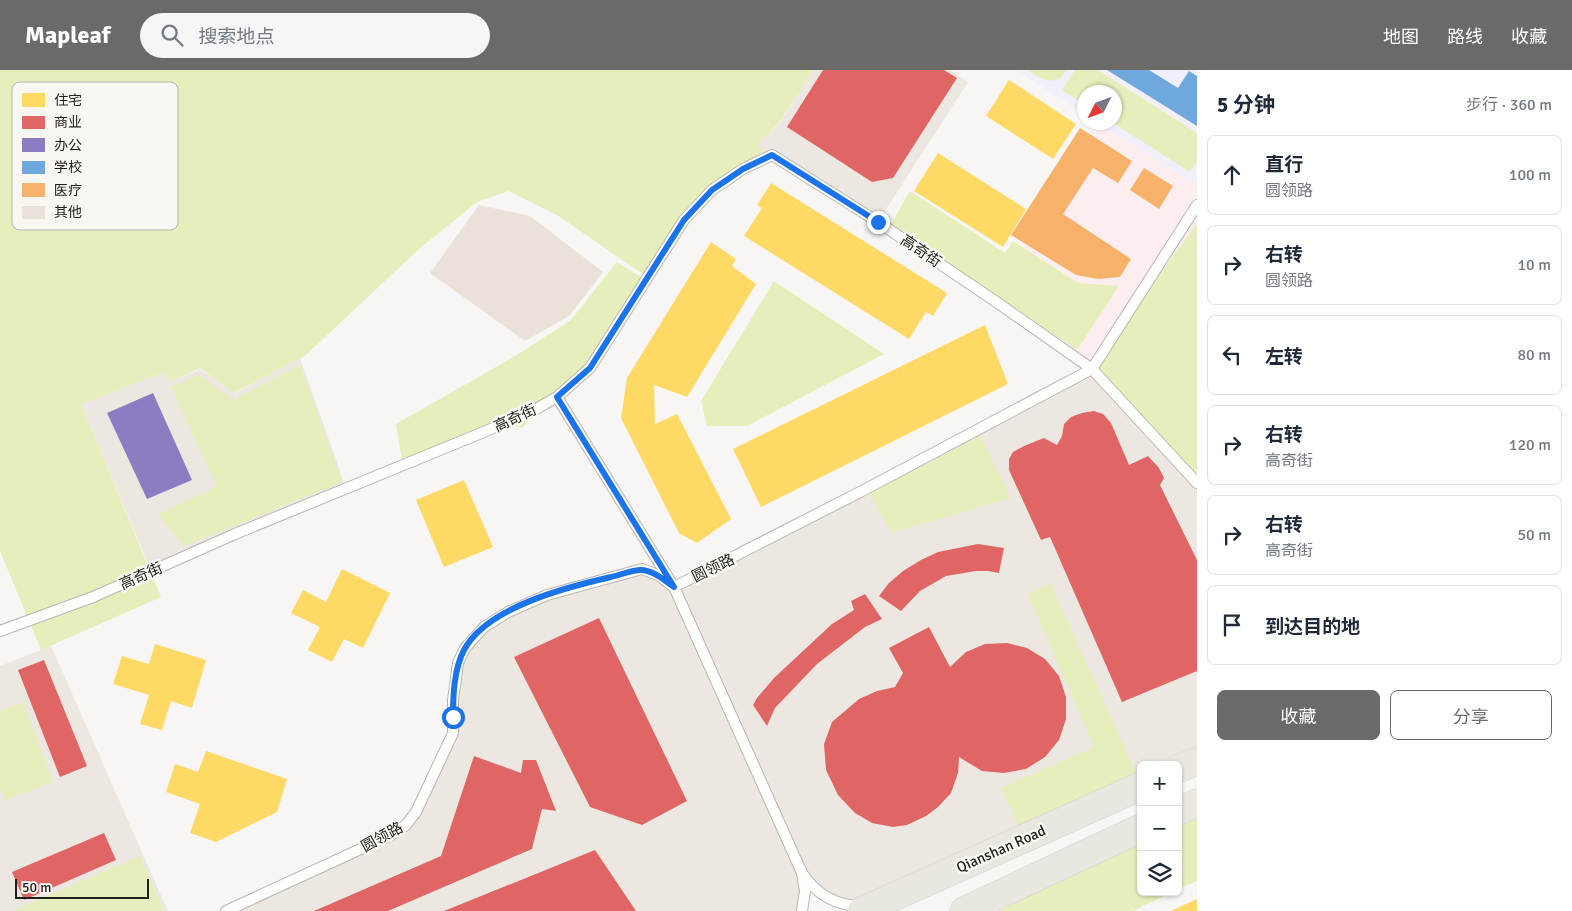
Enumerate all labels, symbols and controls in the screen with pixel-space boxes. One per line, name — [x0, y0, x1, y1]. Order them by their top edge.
search box — [140, 13, 490, 58]
text: Mapleaf — [25, 20, 110, 50]
icon: search — [158, 21, 186, 49]
text: 搜索地点 — [198, 25, 274, 49]
text: 地图 — [1383, 26, 1419, 48]
text: 路线 — [1447, 26, 1483, 48]
text: 收藏 — [1511, 26, 1547, 48]
legend — [12, 82, 178, 230]
north arrow — [1077, 85, 1122, 130]
text: 住宅 — [54, 92, 82, 109]
text: 5 分钟 — [1217, 92, 1275, 118]
text: 步行 · 360 m — [1466, 95, 1552, 115]
text: 商业 — [54, 114, 82, 131]
text: 办公 — [54, 137, 82, 154]
text: 直行 — [1265, 153, 1303, 177]
text: 学校 — [54, 159, 82, 176]
icon: ahead — [1218, 161, 1246, 189]
text: 100 m — [1509, 165, 1551, 185]
text: 圆领路 — [1265, 181, 1313, 201]
text: 医疗 — [54, 182, 82, 199]
text: 其他 — [54, 204, 82, 221]
route end — [867, 211, 890, 234]
street label: 高奇街 — [897, 231, 945, 271]
text: 右转 — [1265, 243, 1303, 267]
icon: right — [1218, 251, 1246, 279]
text: 10 m — [1517, 255, 1551, 275]
text: 圆领路 — [1265, 271, 1313, 291]
icon: left — [1218, 341, 1246, 369]
text: 左转 — [1265, 345, 1303, 369]
text: 80 m — [1517, 345, 1551, 365]
street label: 高奇街 — [491, 400, 539, 436]
text: 右转 — [1265, 423, 1303, 447]
icon: right — [1218, 431, 1246, 459]
text: 120 m — [1509, 435, 1551, 455]
text: 高奇街 — [1265, 451, 1313, 471]
text: 右转 — [1265, 513, 1303, 537]
icon: right — [1218, 521, 1246, 549]
text: 50 m — [1517, 525, 1551, 545]
text: 高奇街 — [1265, 541, 1313, 561]
street label: 圆领路 — [689, 550, 737, 586]
street label: 高奇街 — [117, 559, 165, 593]
icon: arrive — [1218, 611, 1246, 639]
text: 到达目的地 — [1265, 615, 1360, 639]
button: 收藏 — [1217, 690, 1380, 740]
button: 分享 — [1390, 690, 1552, 740]
route start — [442, 706, 465, 729]
map controls — [1137, 761, 1182, 896]
button: + — [1137, 761, 1182, 806]
button: − — [1137, 806, 1182, 851]
street label: 圆领路 — [358, 818, 406, 856]
street label: Qianshan Road — [954, 821, 1048, 877]
button: layers — [1137, 851, 1182, 896]
scale bar — [15, 876, 149, 899]
text: 50 m — [22, 879, 51, 896]

